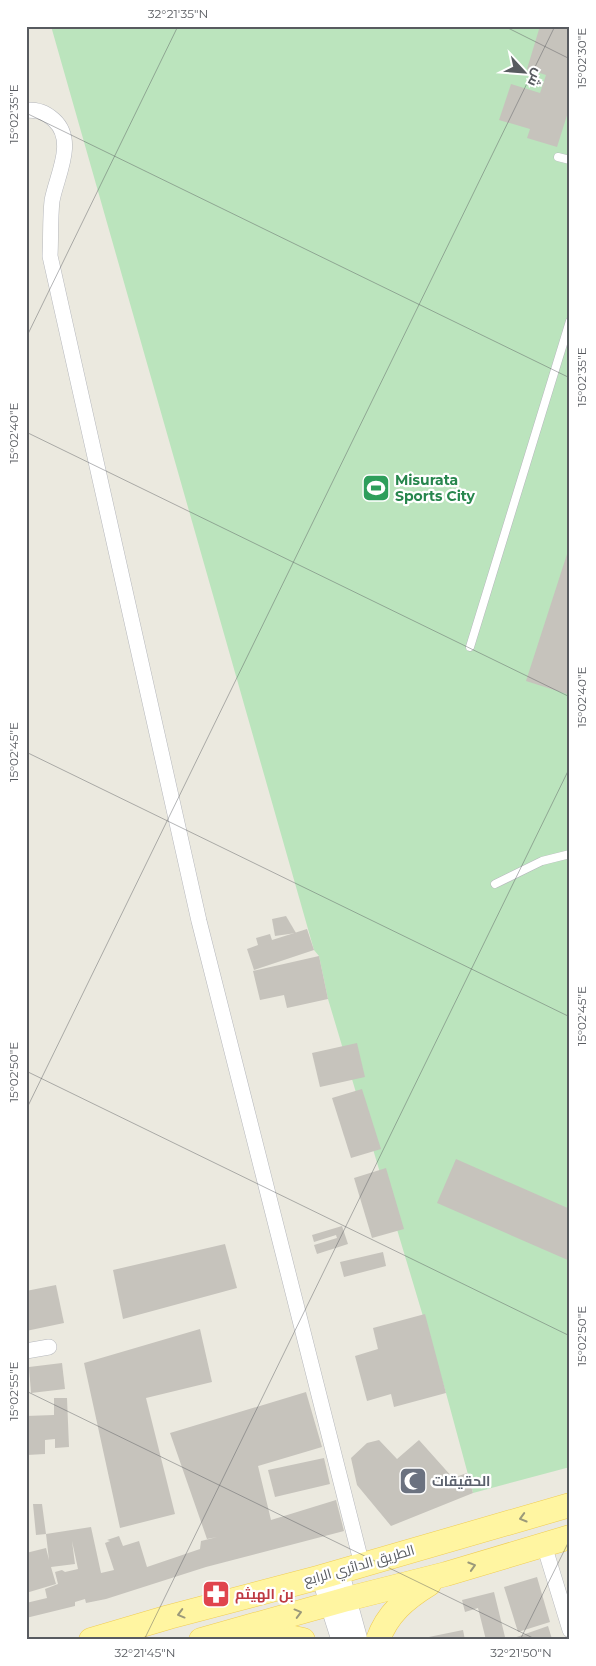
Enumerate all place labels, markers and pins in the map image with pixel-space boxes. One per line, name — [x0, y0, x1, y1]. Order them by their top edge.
place label: Misurata Sports City — [395, 471, 476, 505]
sports icon: Misurata Sports City — [361, 473, 391, 503]
mosque icon: الحقيقات — [398, 1466, 428, 1496]
place label: الحقيقات — [432, 1472, 490, 1490]
pharmacy icon: بن الهيثم — [201, 1579, 231, 1609]
place label: بن الهيثم — [235, 1585, 294, 1604]

